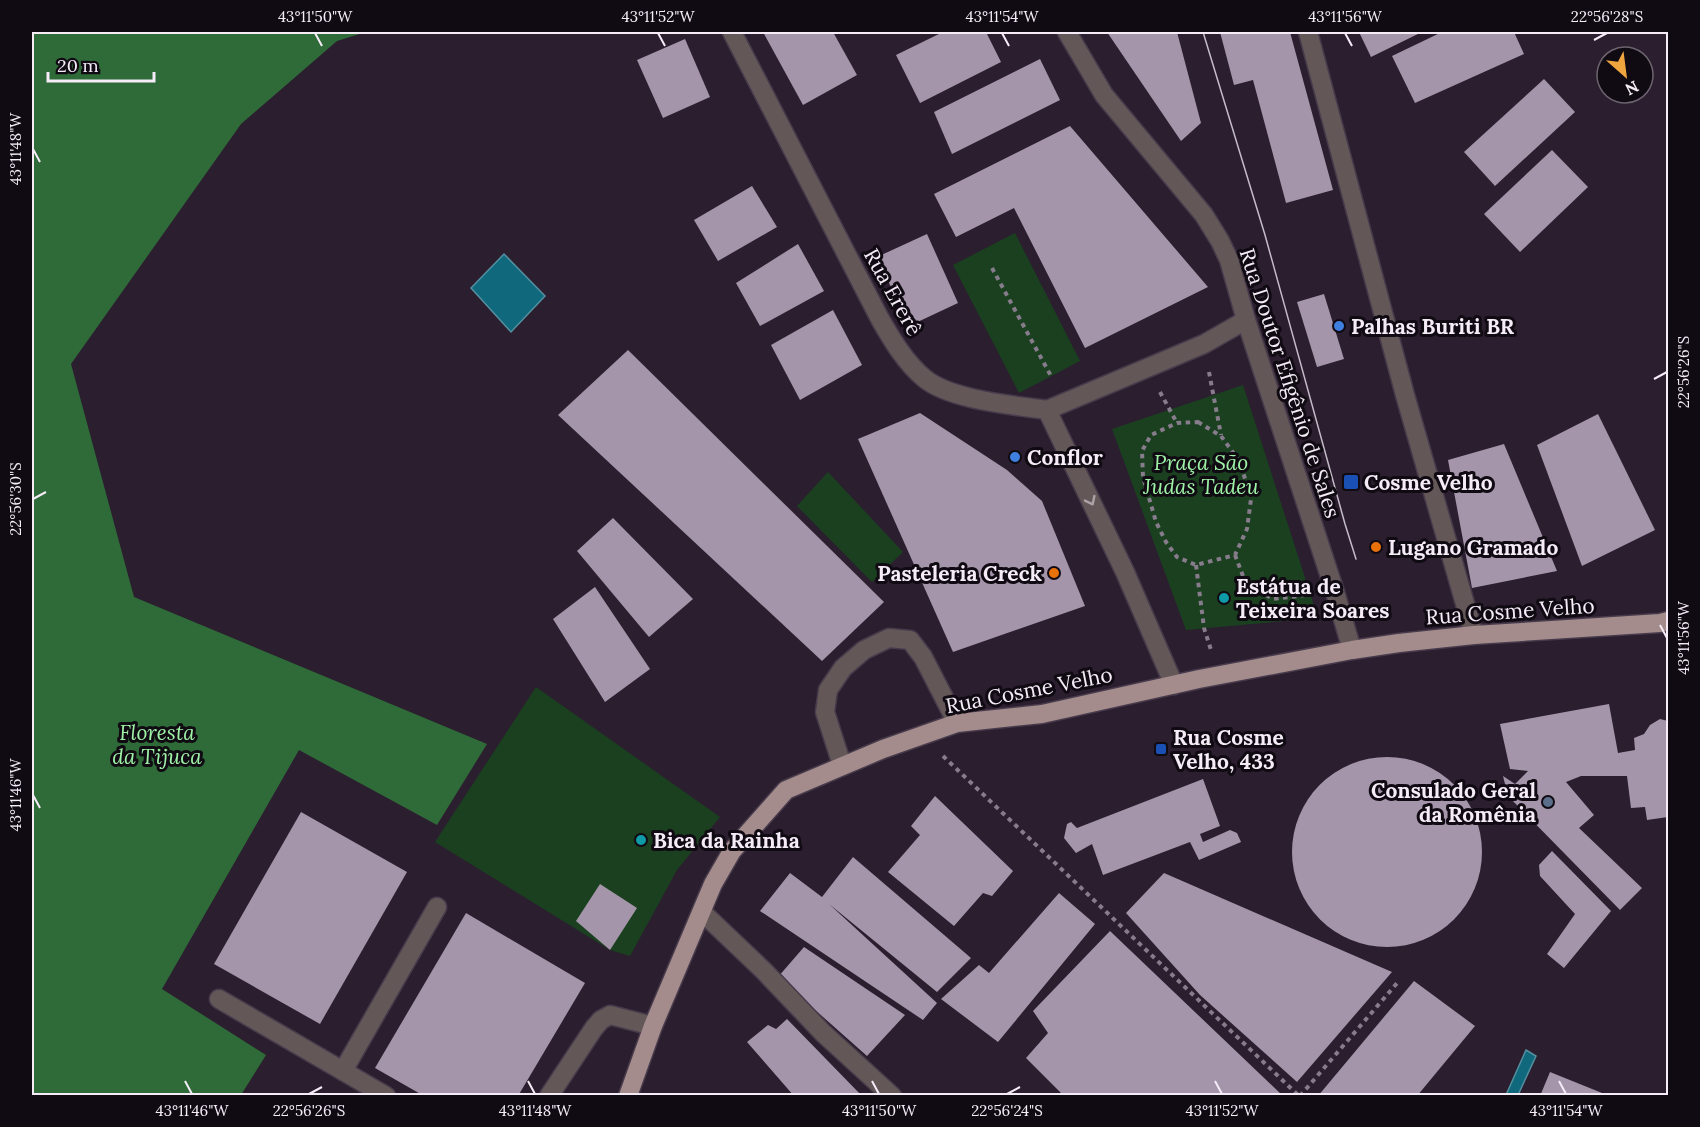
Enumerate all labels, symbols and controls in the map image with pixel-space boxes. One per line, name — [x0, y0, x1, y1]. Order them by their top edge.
text: 43°11'50"W — [278, 7, 353, 26]
text: 43°11'52"W — [622, 7, 696, 26]
text: 43°11'54"W — [966, 7, 1039, 26]
text: 43°11'56"W — [1308, 7, 1383, 26]
text: 22°56'28"S — [1571, 7, 1643, 26]
scale bar — [48, 45, 154, 83]
north arrow — [1595, 45, 1655, 105]
text: 20 m — [57, 54, 99, 77]
text: N — [1622, 77, 1642, 100]
text: 43°11'48"W — [6, 112, 25, 185]
street label: Rua Ererê — [858, 244, 928, 340]
street label: Rua Doutor Efigênio de Sales — [1234, 245, 1346, 521]
place label: Palhas Buriti BR — [1351, 313, 1515, 340]
marker: Palhas Buriti BR — [1332, 319, 1346, 333]
text: 22°56'26"S — [1674, 336, 1693, 408]
place label: Conflor — [1027, 444, 1103, 471]
park label: Praça São Judas Tadeu — [1142, 449, 1259, 500]
marker: Conflor — [1008, 450, 1022, 464]
text: 22°56'30"S — [6, 462, 25, 536]
place label: Cosme Velho — [1364, 469, 1493, 496]
marker: Cosme Velho — [1342, 473, 1360, 491]
one-way arrow — [1084, 494, 1095, 505]
place label: Lugano Gramado — [1388, 534, 1558, 561]
marker: Lugano Gramado — [1369, 540, 1383, 554]
place label: Pasteleria Creck — [877, 560, 1043, 587]
marker: Pasteleria Creck — [1047, 566, 1061, 580]
place label: Estátua de Teixeira Soares — [1236, 573, 1389, 624]
marker: Estátua de Teixeira Soares — [1217, 591, 1231, 605]
street label: Rua Cosme Velho — [1425, 592, 1595, 630]
text: 43°11'56"W — [1674, 600, 1693, 675]
street label: Rua Cosme Velho — [943, 661, 1115, 719]
park label: Floresta da Tijuca — [112, 719, 202, 770]
place label: Rua Cosme Velho, 433 — [1173, 724, 1284, 775]
marker: Rua Cosme Velho, 433 — [1154, 742, 1168, 756]
text: 43°11'46"W — [6, 758, 25, 831]
place label: Consulado Geral da Romênia — [1371, 777, 1536, 828]
marker: Consulado Geral da Romênia — [1541, 795, 1555, 809]
place label: Bica da Rainha — [653, 827, 800, 854]
marker: Bica da Rainha — [634, 833, 648, 847]
text: 43°11'46"W — [156, 1101, 229, 1120]
text: 22°56'26"S — [273, 1101, 345, 1120]
text: 43°11'48"W — [499, 1101, 572, 1120]
text: 43°11'50"W — [842, 1101, 917, 1120]
text: 22°56'24"S — [971, 1101, 1043, 1120]
text: 43°11'52"W — [1186, 1101, 1260, 1120]
text: 43°11'54"W — [1530, 1101, 1603, 1120]

